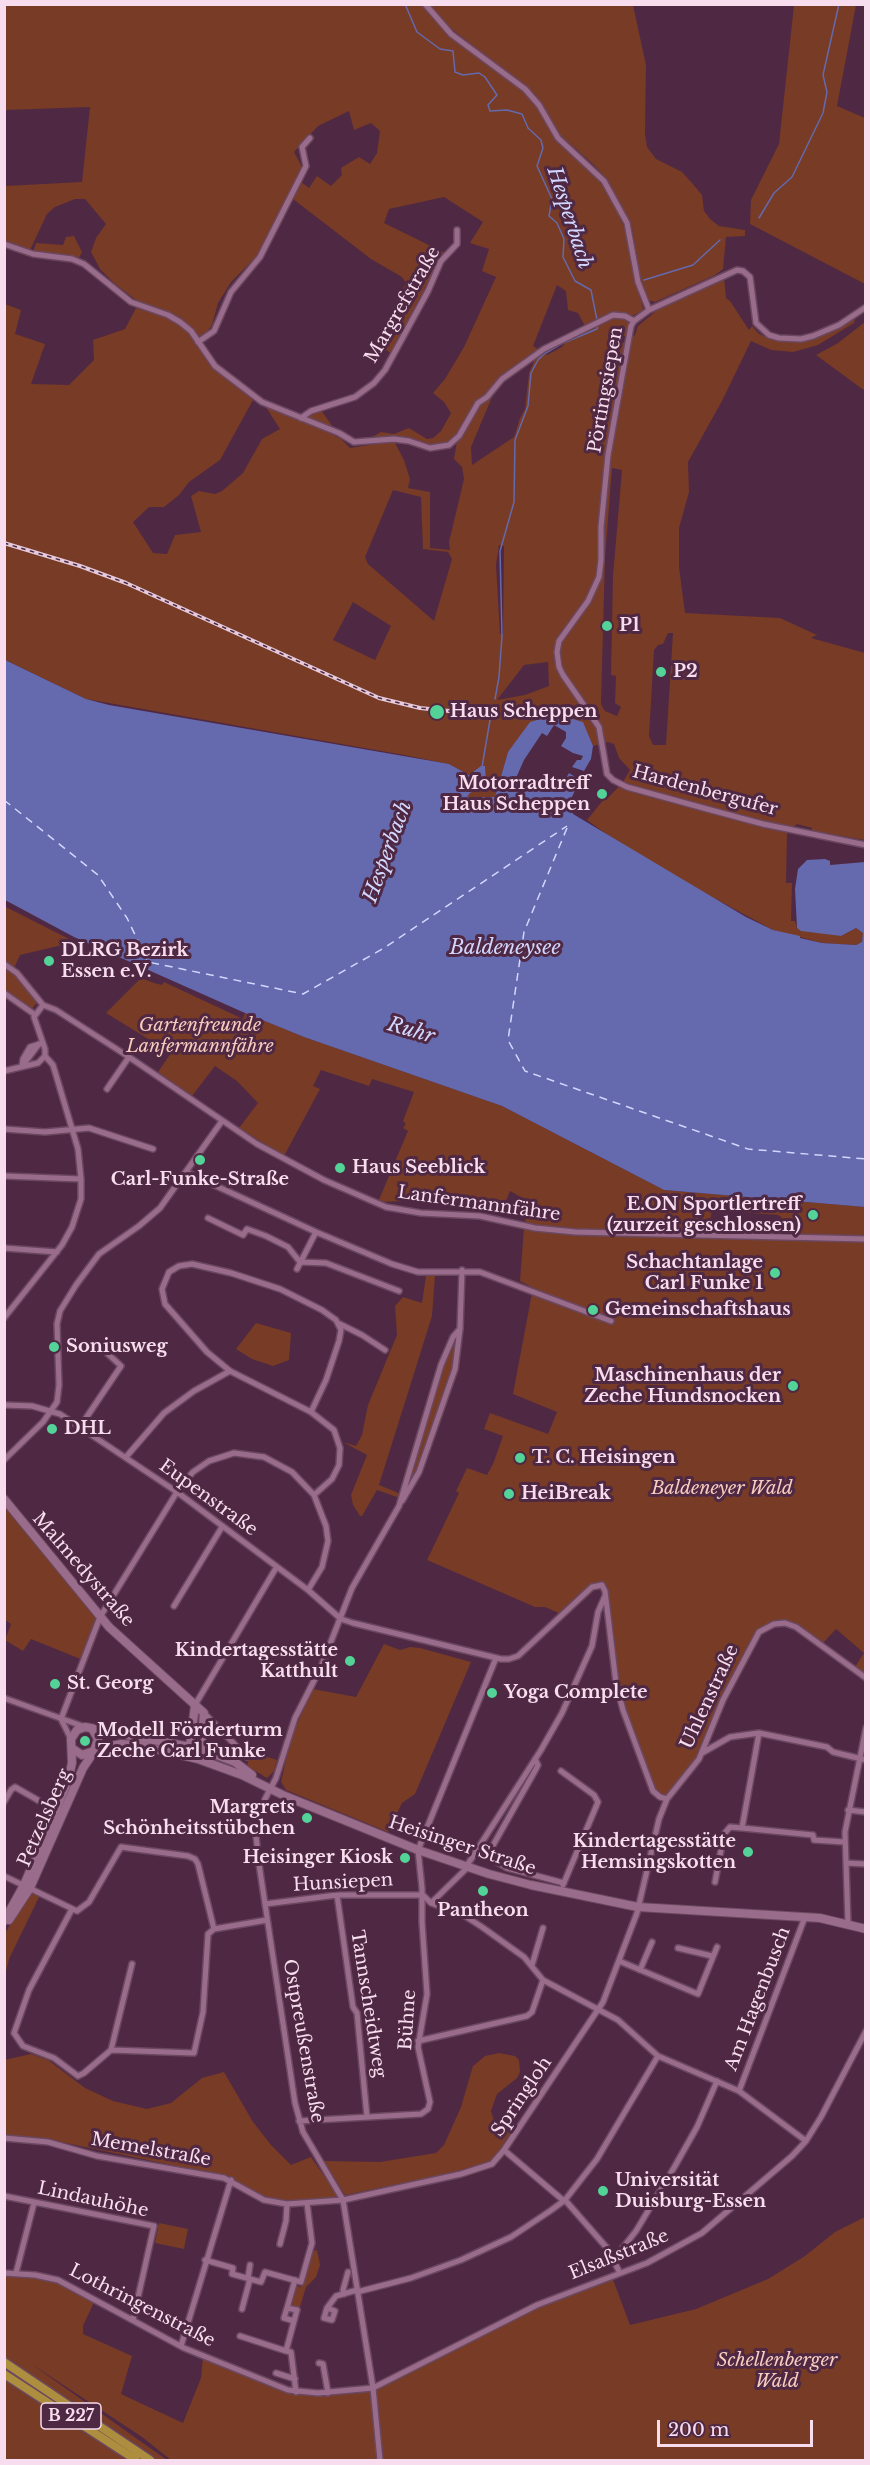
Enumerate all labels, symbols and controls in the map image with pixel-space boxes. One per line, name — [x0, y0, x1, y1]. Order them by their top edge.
water label: Hesperbach — [541, 164, 597, 272]
street label: Margrefstraße — [361, 243, 445, 367]
street label: Pörtingsiepen — [584, 325, 628, 455]
place label: P1 — [619, 615, 640, 637]
marker: P1 — [600, 619, 614, 633]
place label: P2 — [673, 661, 698, 683]
marker: P2 — [654, 665, 668, 679]
place label: Haus Scheppen — [450, 701, 597, 723]
marker: Haus Scheppen — [428, 703, 446, 721]
street label: Hardenbergufer — [630, 761, 780, 821]
place label: Motorradtreff Haus Scheppen — [443, 773, 590, 816]
marker: Motorradtreff Haus Scheppen — [595, 787, 609, 801]
water label: Hesperbach — [359, 798, 417, 906]
water label: Baldeneysee — [449, 936, 561, 960]
place label: DLRG Bezirk Essen e.V. — [61, 940, 188, 982]
marker: DLRG Bezirk Essen e.V. — [42, 954, 56, 968]
water label: Ruhr — [385, 1013, 437, 1049]
park label: Gartenfreunde Lanfermannfähre — [126, 1015, 274, 1058]
marker: Carl-Funke-Straße — [193, 1153, 207, 1167]
place label: Haus Seeblick — [352, 1157, 485, 1179]
marker: Haus Seeblick — [333, 1161, 347, 1175]
place label: Carl-Funke-Straße — [111, 1169, 289, 1191]
street label: Lanfermannfähre — [396, 1182, 562, 1226]
place label: E.ON Sportlertreff (zurzeit geschlossen) — [607, 1194, 801, 1236]
marker: E.ON Sportlertreff (zurzeit geschlossen) — [806, 1208, 820, 1222]
place label: Schachtanlage Carl Funke 1 — [626, 1252, 763, 1294]
marker: Schachtanlage Carl Funke 1 — [768, 1266, 782, 1280]
place label: Gemeinschaftshaus — [605, 1299, 791, 1321]
marker: Gemeinschaftshaus — [586, 1303, 600, 1317]
place label: Soniusweg — [66, 1336, 168, 1358]
marker: Soniusweg — [47, 1340, 61, 1354]
place label: Maschinenhaus der Zeche Hundsnocken — [584, 1365, 781, 1408]
marker: Maschinenhaus der Zeche Hundsnocken — [786, 1379, 800, 1393]
place label: DHL — [64, 1418, 111, 1440]
marker: DHL — [45, 1422, 59, 1436]
place label: T. C. Heisingen — [532, 1447, 676, 1469]
marker: T. C. Heisingen — [513, 1451, 527, 1465]
street label: Eupenstraße — [155, 1455, 261, 1541]
park label: Baldeneyer Wald — [651, 1478, 793, 1500]
place label: HeiBreak — [521, 1483, 611, 1505]
marker: HeiBreak — [502, 1487, 516, 1501]
street label: Malmedystraße — [27, 1508, 139, 1632]
place label: Kindertagesstätte Katthult — [175, 1640, 338, 1682]
street label: Uhlenstraße — [676, 1641, 744, 1753]
marker: Kindertagesstätte Katthult — [343, 1654, 357, 1668]
place label: St. Georg — [67, 1673, 153, 1695]
marker: St. Georg — [48, 1677, 62, 1691]
place label: Yoga Complete — [504, 1682, 647, 1704]
marker: Yoga Complete — [485, 1686, 499, 1700]
place label: Modell Förderturm Zeche Carl Funke — [97, 1720, 283, 1762]
marker: Modell Förderturm Zeche Carl Funke — [78, 1734, 92, 1748]
street label: Petzelsberg — [14, 1766, 76, 1870]
place label: Margrets Schönheitsstübchen — [103, 1797, 295, 1840]
marker: Margrets Schönheitsstübchen — [300, 1811, 314, 1825]
street label: Heisinger Straße — [386, 1812, 538, 1880]
place label: Kindertagesstätte Hemsingskotten — [573, 1831, 736, 1874]
marker: Kindertagesstätte Hemsingskotten — [741, 1845, 755, 1859]
place label: Heisinger Kiosk — [243, 1847, 393, 1869]
marker: Heisinger Kiosk — [398, 1851, 412, 1865]
street label: Hunsiepen — [292, 1870, 394, 1896]
marker: Pantheon — [476, 1884, 490, 1898]
place label: Pantheon — [437, 1900, 529, 1922]
street label: Am Hagenbusch — [721, 1924, 795, 2074]
street label: Tannscheidtweg — [346, 1929, 390, 2079]
street label: Ostpreußenstraße — [278, 1957, 328, 2125]
street label: Bühne — [395, 1989, 421, 2051]
street label: Springloh — [487, 2053, 557, 2141]
street label: Memelstraße — [89, 2129, 213, 2171]
place label: Universität Duisburg-Essen — [615, 2170, 766, 2212]
street label: Lindauhöhe — [36, 2178, 150, 2222]
marker: Universität Duisburg-Essen — [596, 2184, 610, 2198]
street label: Elsaßstraße — [566, 2225, 672, 2285]
street label: Lothringenstraße — [65, 2260, 219, 2352]
park label: Schellenberger Wald — [717, 2350, 837, 2392]
road number: B 227 — [41, 2403, 101, 2429]
scale bar — [660, 2408, 816, 2446]
text: 200 m — [668, 2419, 729, 2441]

